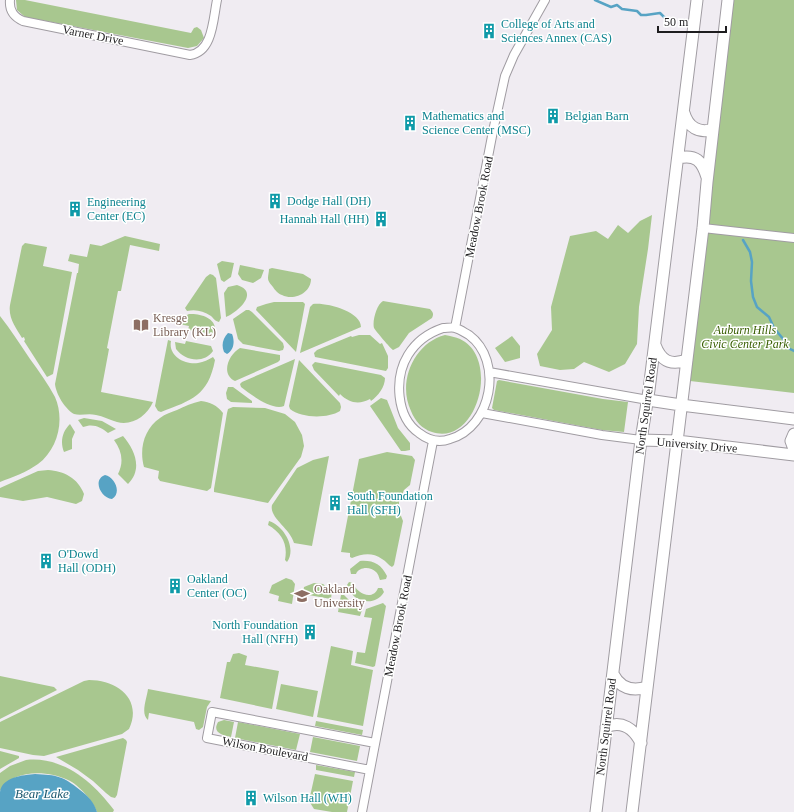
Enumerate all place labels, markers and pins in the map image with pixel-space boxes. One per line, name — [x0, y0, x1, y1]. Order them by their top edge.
place label: College of Arts and Sciences Annex (CAS) — [501, 17, 612, 45]
building icon: College of Arts and Sciences Annex (CAS) — [480, 22, 498, 40]
building icon: Belgian Barn — [544, 107, 562, 125]
place label: Mathematics and Science Center (MSC) — [422, 109, 531, 137]
place label: Belgian Barn — [565, 109, 629, 123]
building icon: Mathematics and Science Center (MSC) — [401, 114, 419, 132]
building icon: Dodge Hall (DH) — [266, 192, 284, 210]
place label: Dodge Hall (DH) — [287, 194, 371, 208]
place label: Engineering Center (EC) — [87, 195, 146, 223]
building icon: Engineering Center (EC) — [66, 200, 84, 218]
building icon: Hannah Hall (HH) — [372, 210, 390, 228]
place label: Hannah Hall (HH) — [280, 212, 369, 226]
place label: Kresge Library (KL) — [153, 311, 216, 339]
library icon: Kresge Library (KL) — [132, 316, 150, 334]
place label: South Foundation Hall (SFH) — [347, 489, 433, 517]
building icon: South Foundation Hall (SFH) — [326, 494, 344, 512]
place label: O'Dowd Hall (ODH) — [58, 547, 116, 575]
building icon: O'Dowd Hall (ODH) — [37, 552, 55, 570]
place label: Oakland Center (OC) — [187, 572, 247, 600]
building icon: Oakland Center (OC) — [166, 577, 184, 595]
place label: Oakland University — [314, 582, 365, 610]
school or university icon: Oakland University — [293, 587, 311, 605]
place label: North Foundation Hall (NFH) — [212, 618, 298, 646]
building icon: North Foundation Hall (NFH) — [301, 623, 319, 641]
building icon: Wilson Hall (WH) — [242, 789, 260, 807]
place label: Wilson Hall (WH) — [263, 791, 352, 805]

